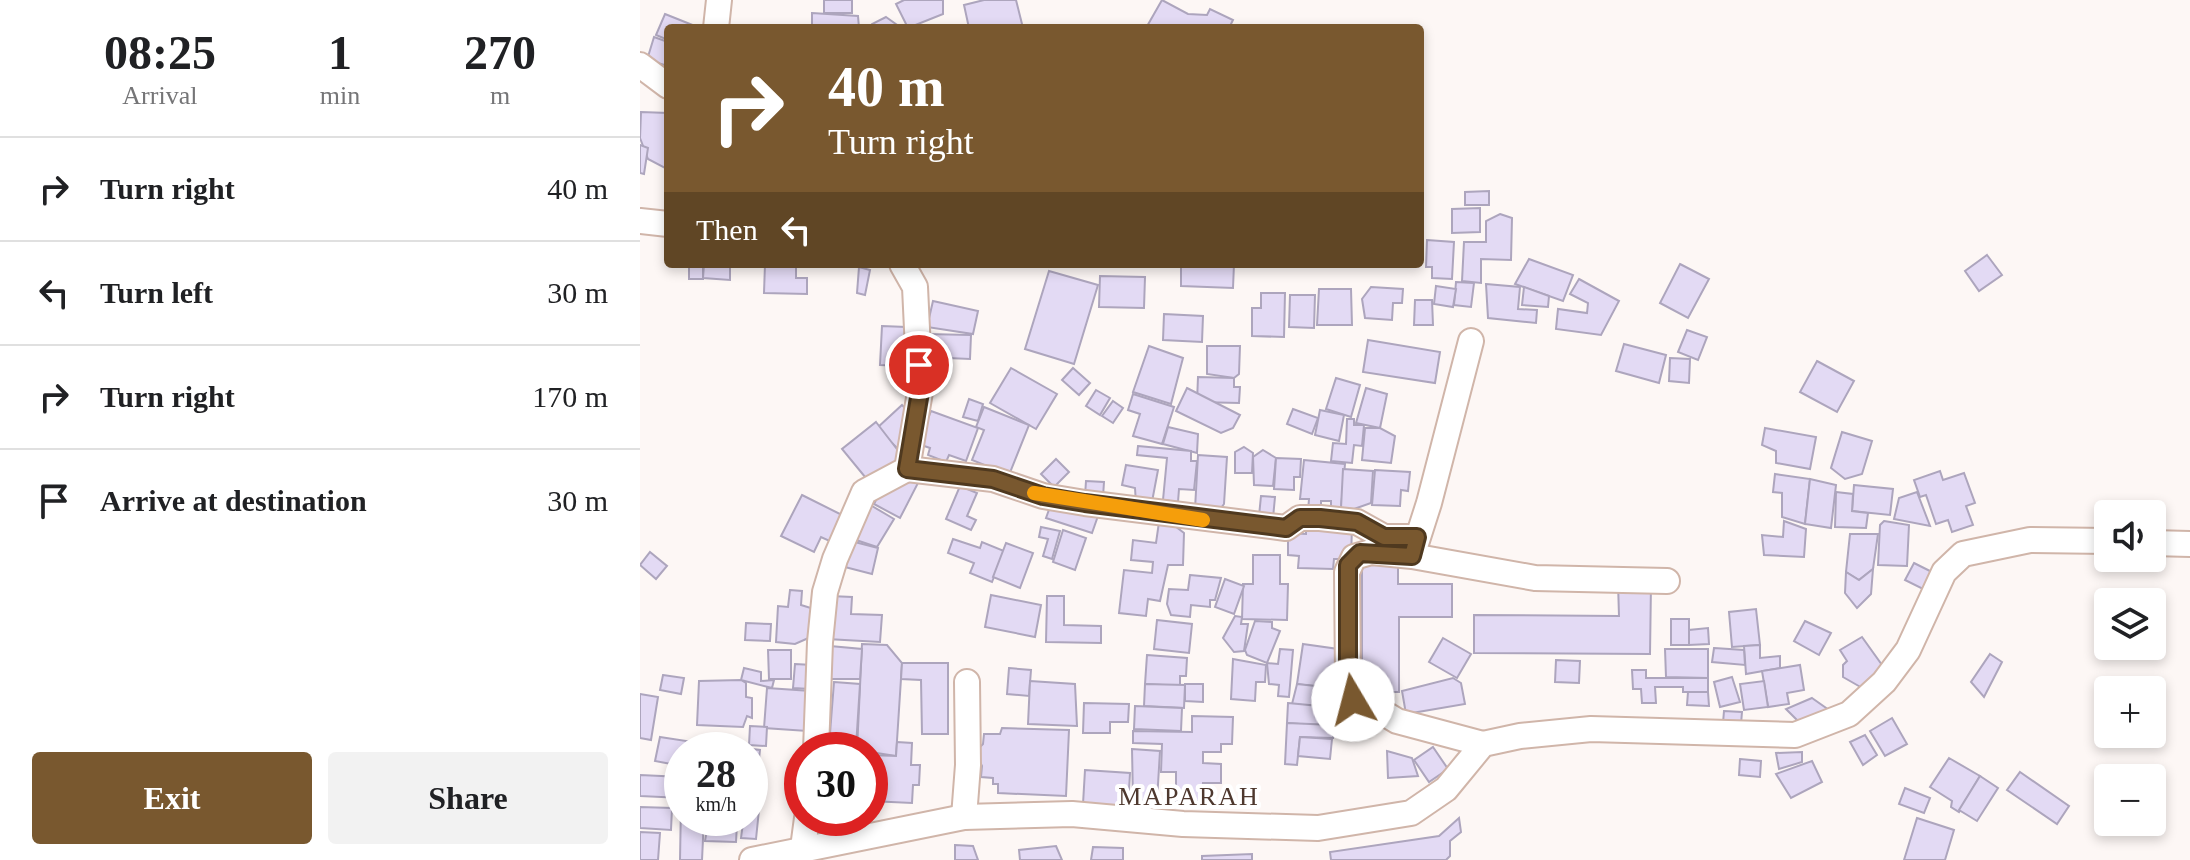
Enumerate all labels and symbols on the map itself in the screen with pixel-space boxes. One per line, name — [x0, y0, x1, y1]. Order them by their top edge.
pin — [885, 331, 953, 399]
position arrow — [1311, 658, 1395, 742]
speed limit sign: 30 — [784, 732, 888, 836]
district label: MAPARAH — [1118, 782, 1260, 811]

